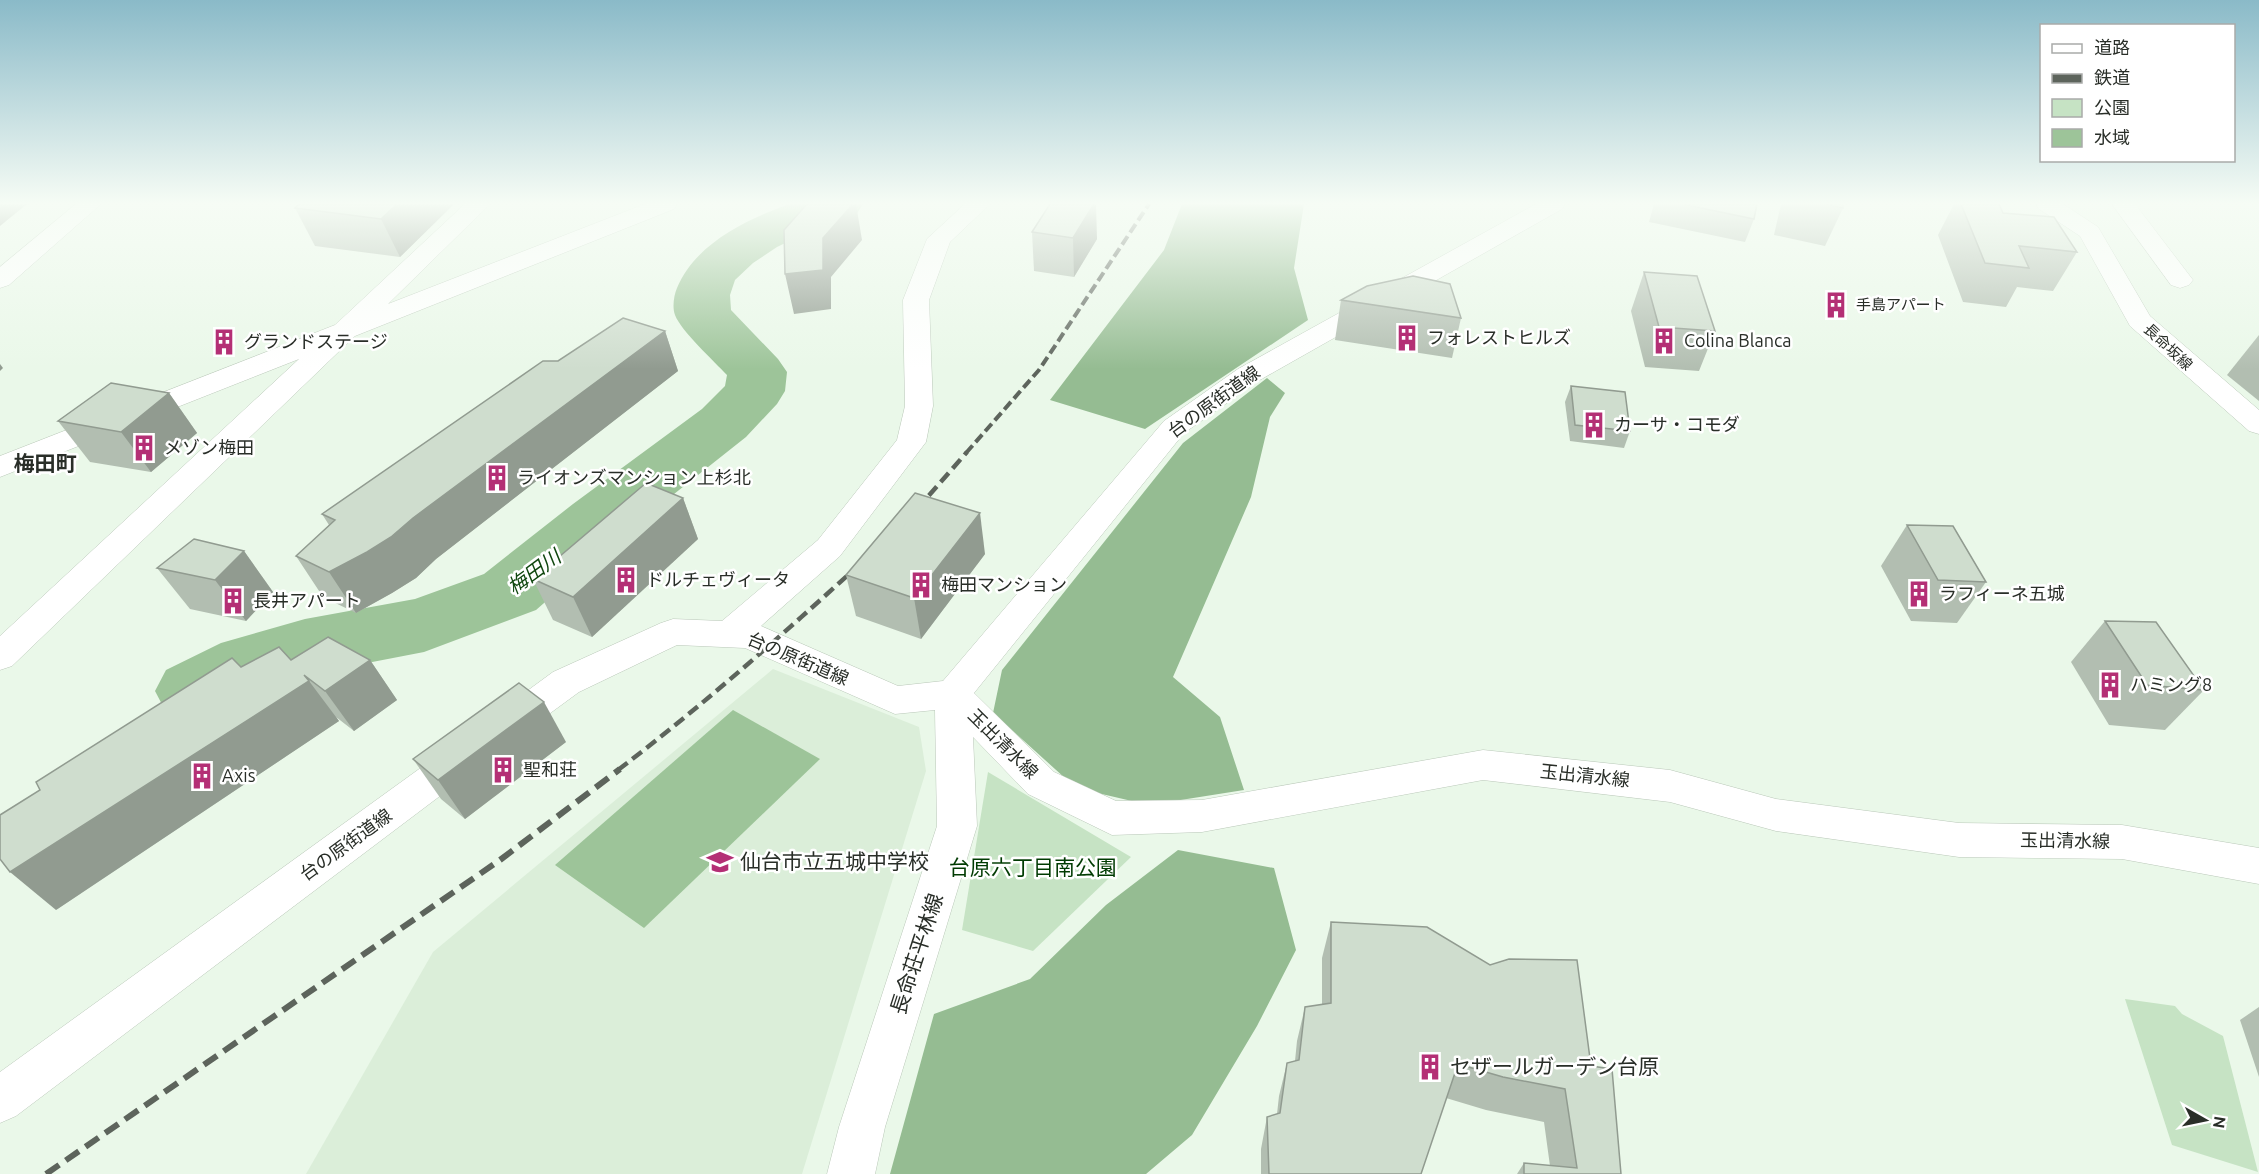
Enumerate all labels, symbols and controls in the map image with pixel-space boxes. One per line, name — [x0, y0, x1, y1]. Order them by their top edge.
legend — [2040, 24, 2235, 162]
text: 道路 — [2094, 37, 2130, 57]
text: 鉄道 — [2094, 67, 2130, 87]
text: 公園 — [2094, 97, 2130, 117]
text: 水域 — [2094, 127, 2130, 147]
building icon: 手島アパート — [1821, 290, 1851, 320]
place label: 手島アパート — [1856, 296, 1946, 313]
street label: 長命坂線 — [2141, 320, 2196, 373]
building icon: フォレストヒルズ — [1392, 323, 1422, 353]
building icon: Colina Blanca — [1649, 326, 1679, 356]
building icon: グランドステージ — [209, 327, 239, 357]
place label: フォレストヒルズ — [1427, 327, 1571, 347]
place label: Colina Blanca — [1684, 330, 1792, 350]
place label: グランドステージ — [244, 331, 388, 351]
street label: 台の原街道線 — [1164, 361, 1263, 441]
building icon: カーサ・コモダ — [1579, 410, 1609, 440]
place label: カーサ・コモダ — [1614, 414, 1740, 434]
building icon: メゾン梅田 — [129, 433, 159, 463]
place label: メゾン梅田 — [164, 437, 254, 457]
district label: 梅田町 — [14, 451, 77, 475]
building icon: ライオンズマンション上杉北 — [482, 463, 512, 493]
place label: ライオンズマンション上杉北 — [517, 467, 751, 487]
water label: 梅田川 — [503, 543, 566, 599]
building icon: ドルチェヴィータ — [611, 565, 641, 595]
place label: ドルチェヴィータ — [646, 569, 790, 589]
building icon: 梅田マンション — [906, 570, 936, 600]
place label: 梅田マンション — [941, 574, 1067, 594]
building icon: ラフィーネ五城 — [1904, 579, 1934, 609]
place label: ラフィーネ五城 — [1939, 583, 2065, 603]
building icon: 長井アパート — [218, 586, 248, 616]
place label: 長井アパート — [253, 590, 361, 610]
street label: 台の原街道線 — [745, 628, 852, 688]
building icon: ハミング8 — [2095, 670, 2125, 700]
place label: ハミング8 — [2130, 674, 2212, 694]
street label: 玉出清水線 — [965, 704, 1043, 782]
building icon: 聖和荘 — [488, 755, 518, 785]
place label: 聖和荘 — [523, 759, 577, 779]
street label: 玉出清水線 — [1539, 760, 1631, 790]
building icon: Axis — [187, 761, 217, 791]
place label: Axis — [222, 765, 256, 785]
street label: 台の原街道線 — [296, 804, 395, 884]
street label: 玉出清水線 — [2020, 829, 2110, 851]
school or university icon: 仙台市立五城中学校 — [705, 847, 735, 877]
place label: 仙台市立五城中学校 — [740, 849, 929, 873]
park label: 台原六丁目南公園 — [949, 855, 1117, 879]
street label: 長命荘平林線 — [885, 890, 947, 1017]
building icon: セザールガーデン台原 — [1415, 1052, 1445, 1082]
place label: セザールガーデン台原 — [1450, 1054, 1659, 1078]
north arrow — [2175, 1090, 2235, 1150]
text: N — [2210, 1115, 2230, 1130]

